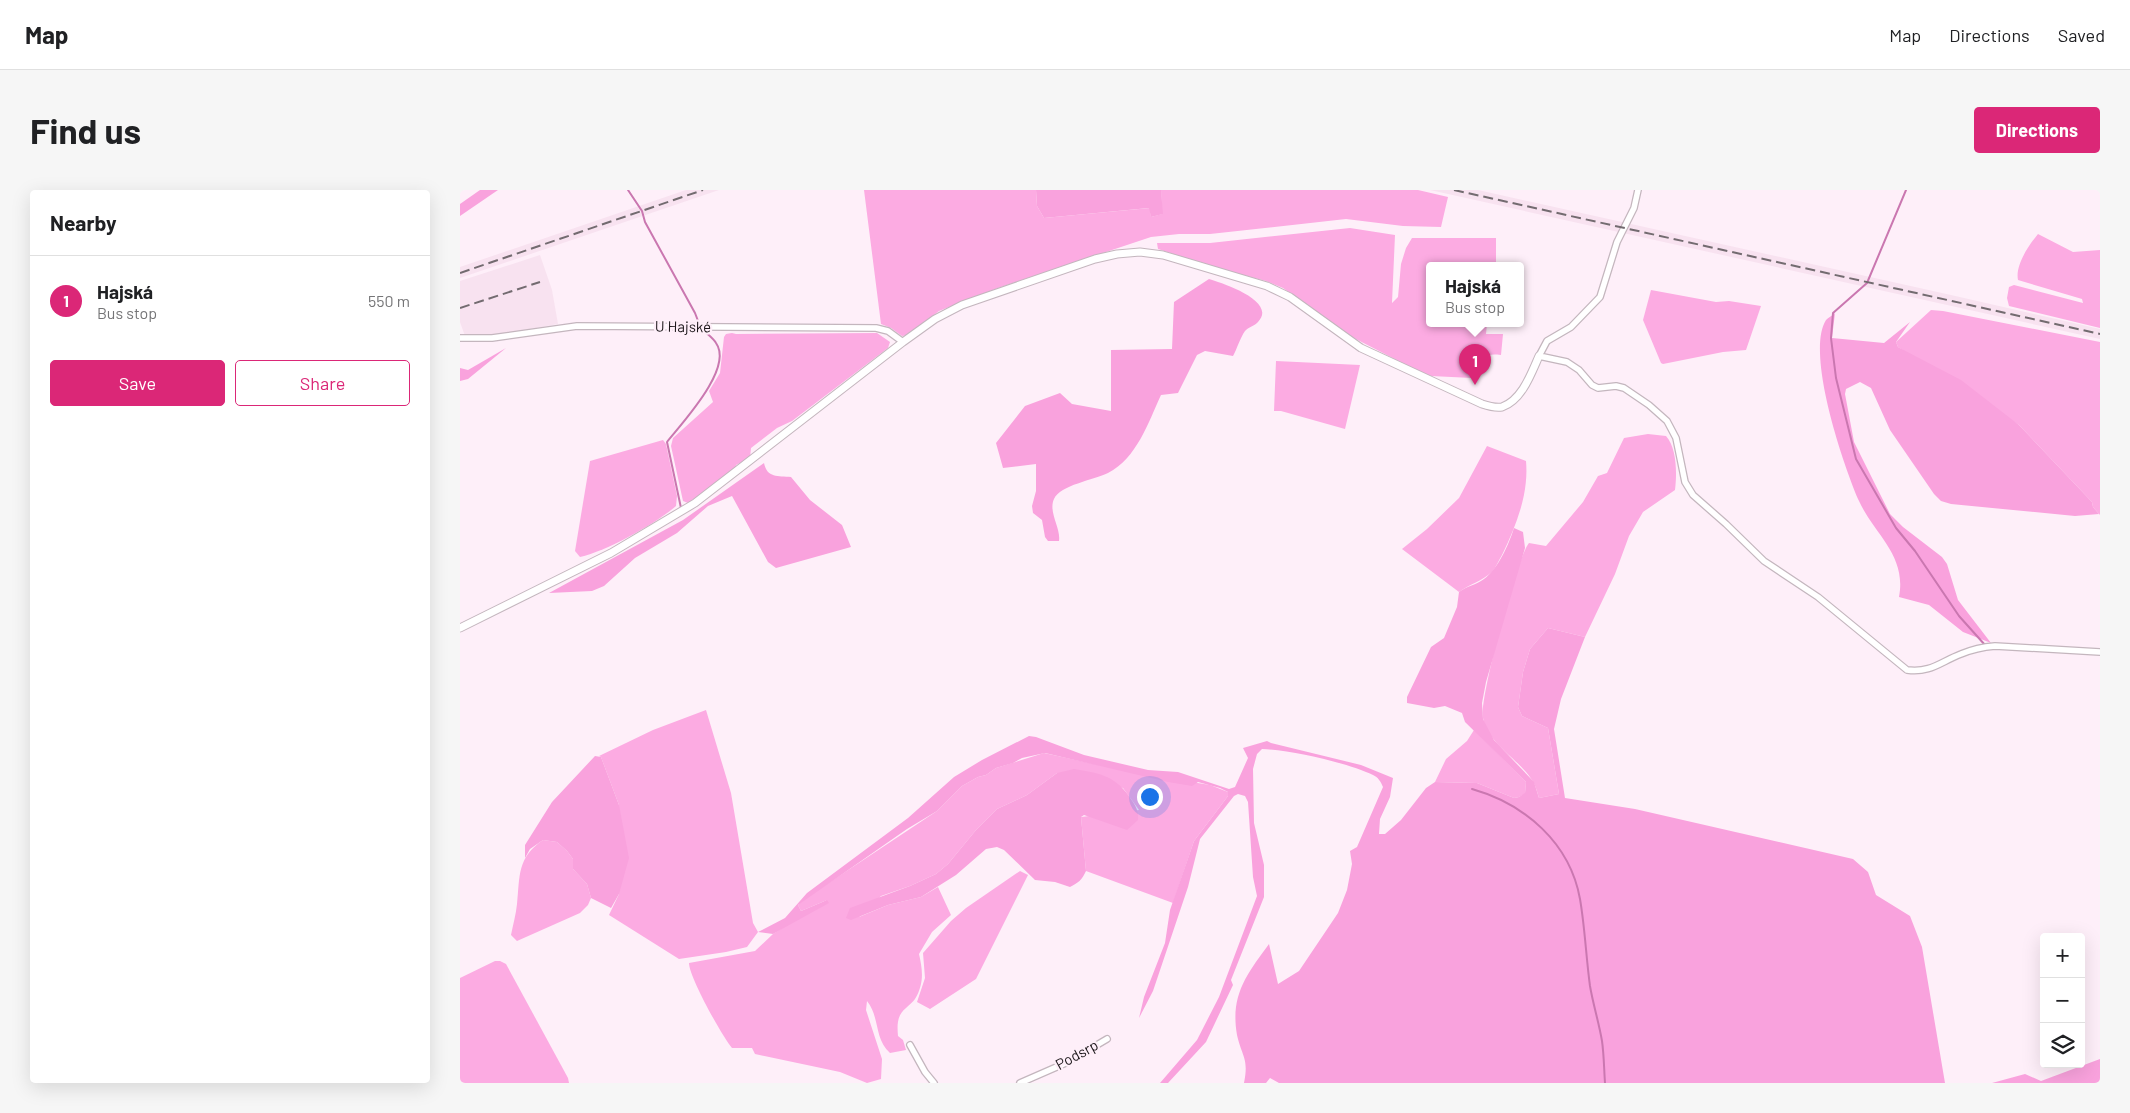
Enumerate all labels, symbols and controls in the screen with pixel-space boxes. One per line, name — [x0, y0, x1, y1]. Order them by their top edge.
text: Map — [25, 20, 68, 49]
text: Map — [1889, 24, 1921, 46]
text: Directions — [1949, 24, 2030, 46]
text: Saved — [2058, 24, 2105, 46]
button: Directions — [1974, 107, 2100, 153]
text: Find us — [30, 109, 141, 151]
text: Nearby — [50, 210, 116, 235]
popup — [1426, 262, 1524, 327]
text: Hajská — [1445, 274, 1501, 297]
text: Hajská — [97, 280, 153, 303]
text: 1 — [63, 291, 69, 310]
text: 550 m — [368, 291, 410, 310]
text: Bus stop — [1445, 297, 1505, 316]
text: Bus stop — [97, 303, 157, 322]
street label: U Hajské — [655, 317, 711, 335]
pin: 1 — [1459, 344, 1491, 385]
button: Save — [50, 360, 225, 406]
button: Share — [235, 360, 410, 406]
your location — [1137, 784, 1163, 810]
map controls — [2040, 933, 2085, 1068]
button: + — [2040, 933, 2085, 978]
button: − — [2040, 978, 2085, 1023]
button: layers — [2040, 1023, 2085, 1068]
street label: Podsrp — [1052, 1035, 1101, 1073]

